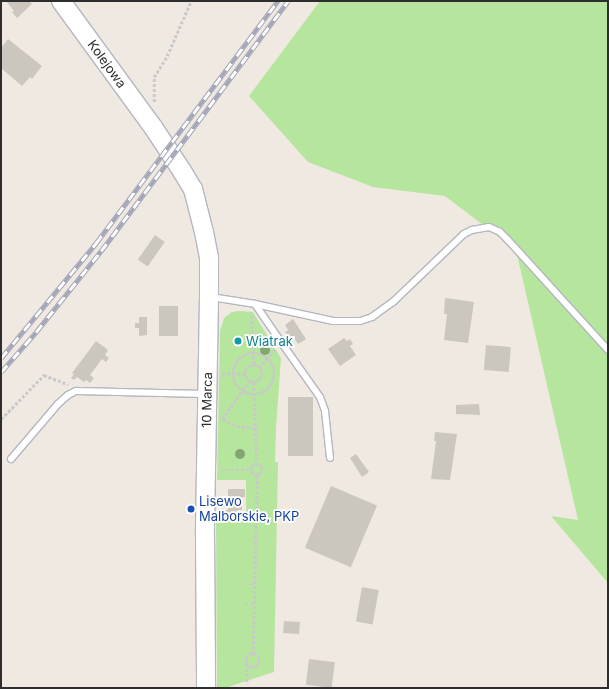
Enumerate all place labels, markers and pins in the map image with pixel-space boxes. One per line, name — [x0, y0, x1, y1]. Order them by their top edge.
place label: Wiatrak — [246, 333, 293, 349]
marker: Wiatrak — [233, 336, 243, 346]
place label: Lisewo Malborskie, PKP — [199, 494, 299, 525]
marker: Lisewo Malborskie, PKP — [186, 504, 196, 514]

